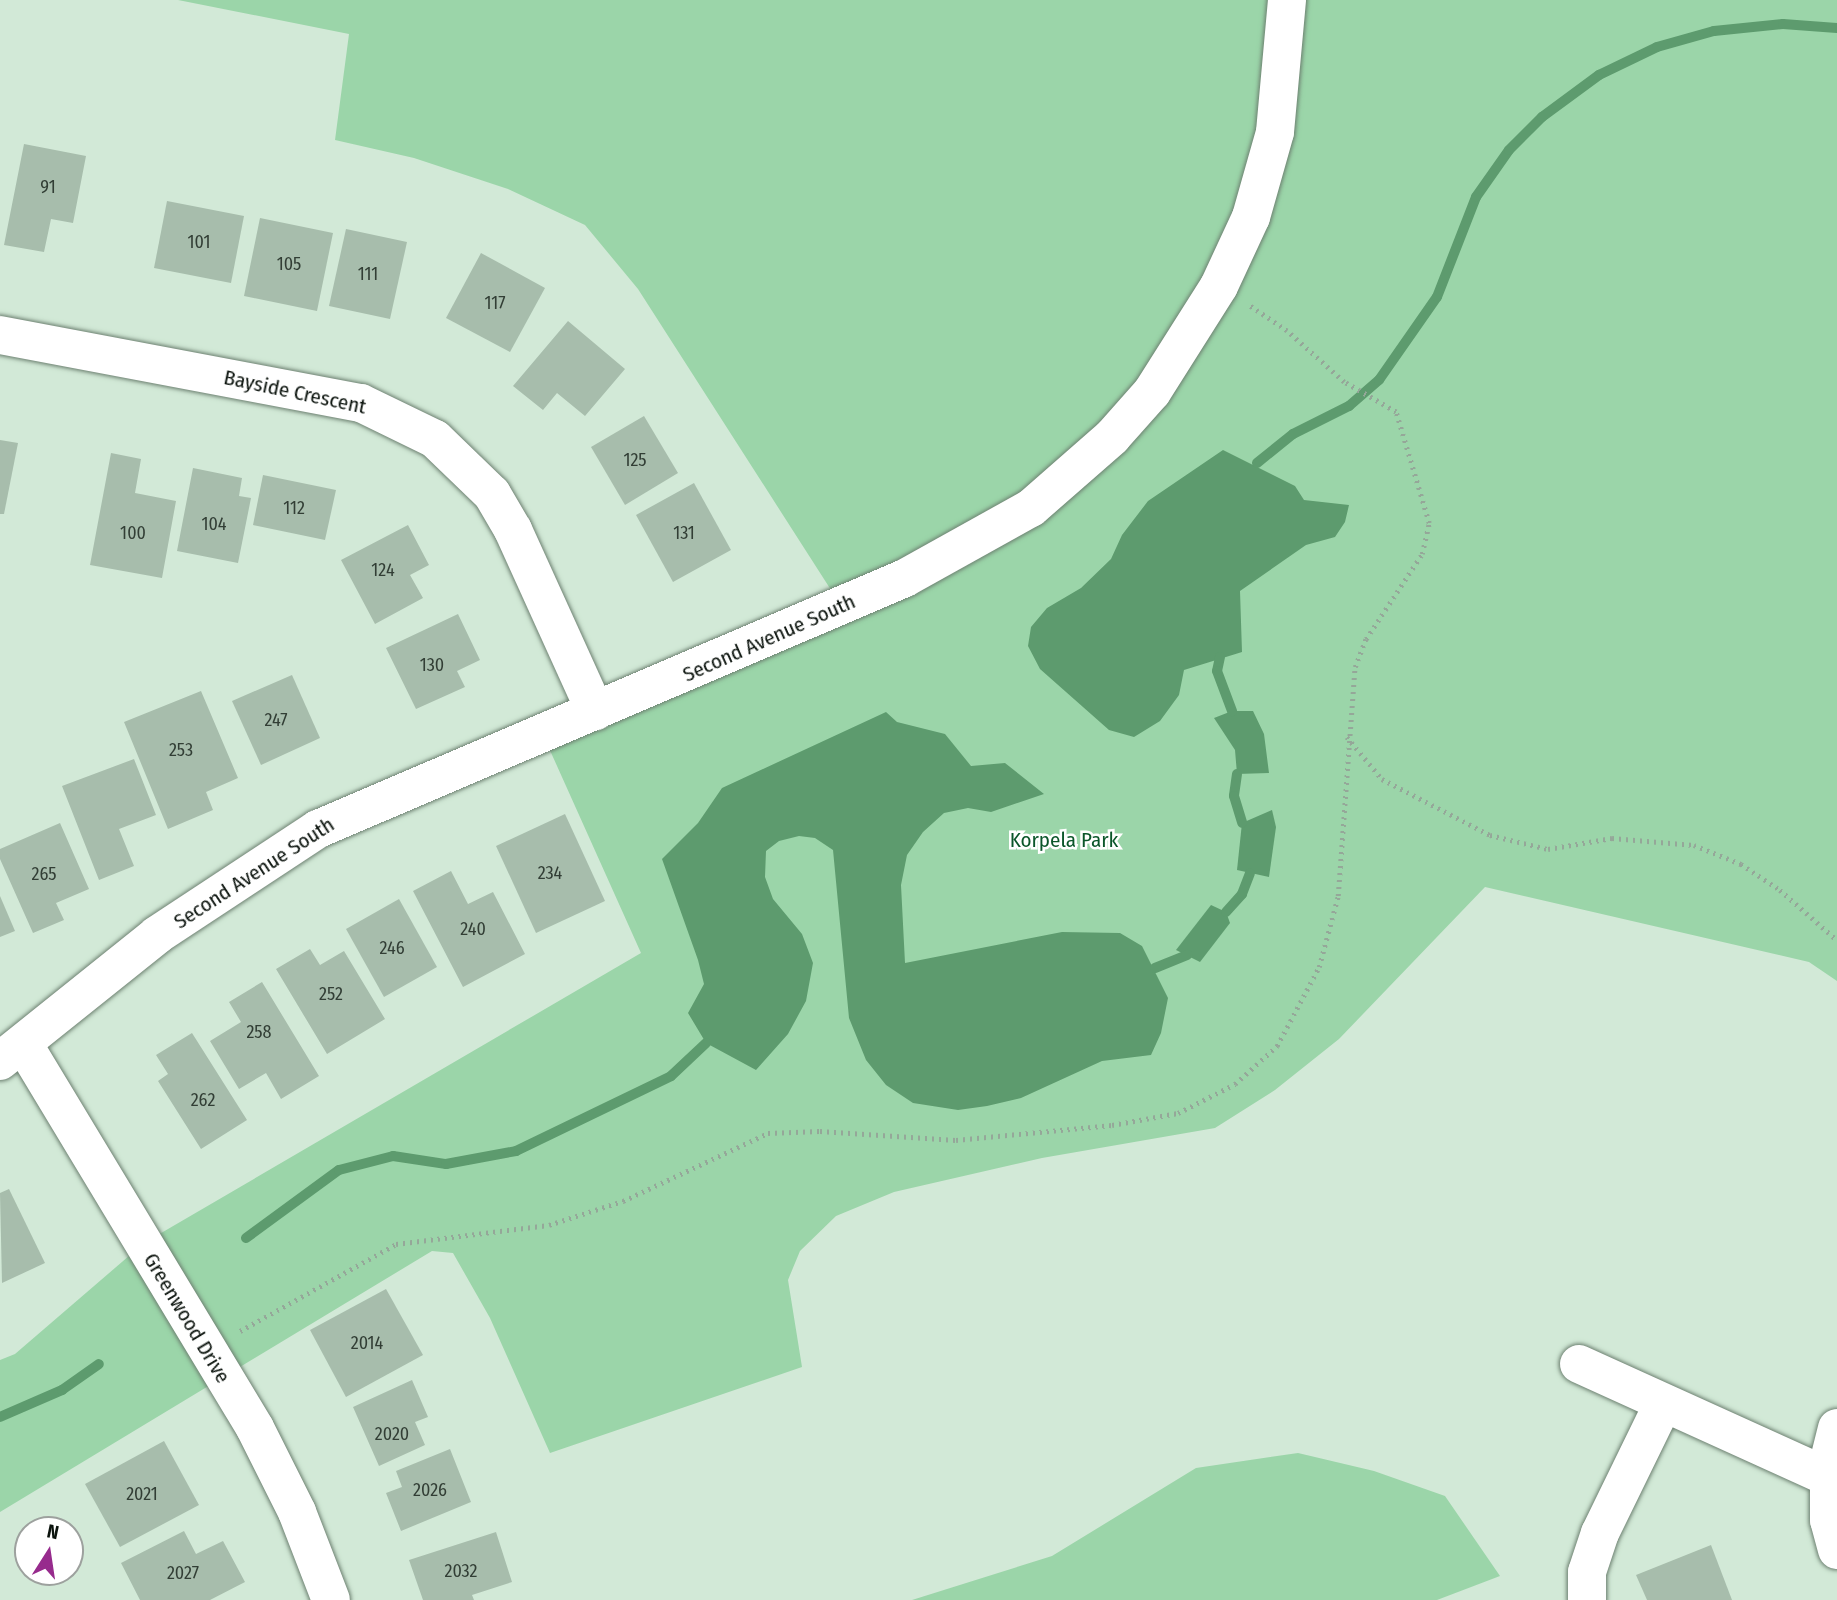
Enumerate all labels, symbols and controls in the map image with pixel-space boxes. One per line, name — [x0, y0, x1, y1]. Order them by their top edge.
house number: 91 — [40, 176, 56, 198]
house number: 101 — [188, 231, 210, 253]
house number: 105 — [277, 253, 301, 275]
house number: 111 — [358, 263, 378, 285]
house number: 117 — [484, 292, 506, 314]
street label: Bayside Crescent — [222, 365, 368, 419]
house number: 125 — [623, 449, 647, 471]
house number: 112 — [283, 497, 305, 519]
house number: 104 — [201, 513, 227, 535]
house number: 100 — [120, 522, 146, 544]
house number: 131 — [673, 522, 695, 544]
house number: 124 — [371, 559, 395, 581]
street label: Second Avenue South — [679, 589, 859, 687]
house number: 130 — [420, 654, 444, 676]
house number: 247 — [264, 709, 288, 731]
house number: 253 — [169, 739, 193, 761]
street label: Second Avenue South — [169, 812, 339, 934]
park label: Korpela Park — [1010, 827, 1118, 853]
house number: 234 — [538, 862, 562, 884]
house number: 265 — [31, 863, 57, 885]
house number: 240 — [460, 918, 486, 940]
house number: 246 — [379, 937, 405, 959]
house number: 252 — [319, 983, 343, 1005]
house number: 258 — [246, 1021, 272, 1043]
house number: 262 — [191, 1089, 215, 1111]
street label: Greenwood Drive — [138, 1248, 236, 1388]
house number: 2014 — [351, 1332, 383, 1354]
house number: 2020 — [375, 1423, 409, 1445]
house number: 2026 — [413, 1479, 447, 1501]
house number: 2021 — [126, 1483, 158, 1505]
north arrow — [14, 1516, 84, 1586]
text: N — [45, 1519, 61, 1544]
house number: 2032 — [444, 1560, 478, 1582]
house number: 2027 — [167, 1562, 199, 1584]

